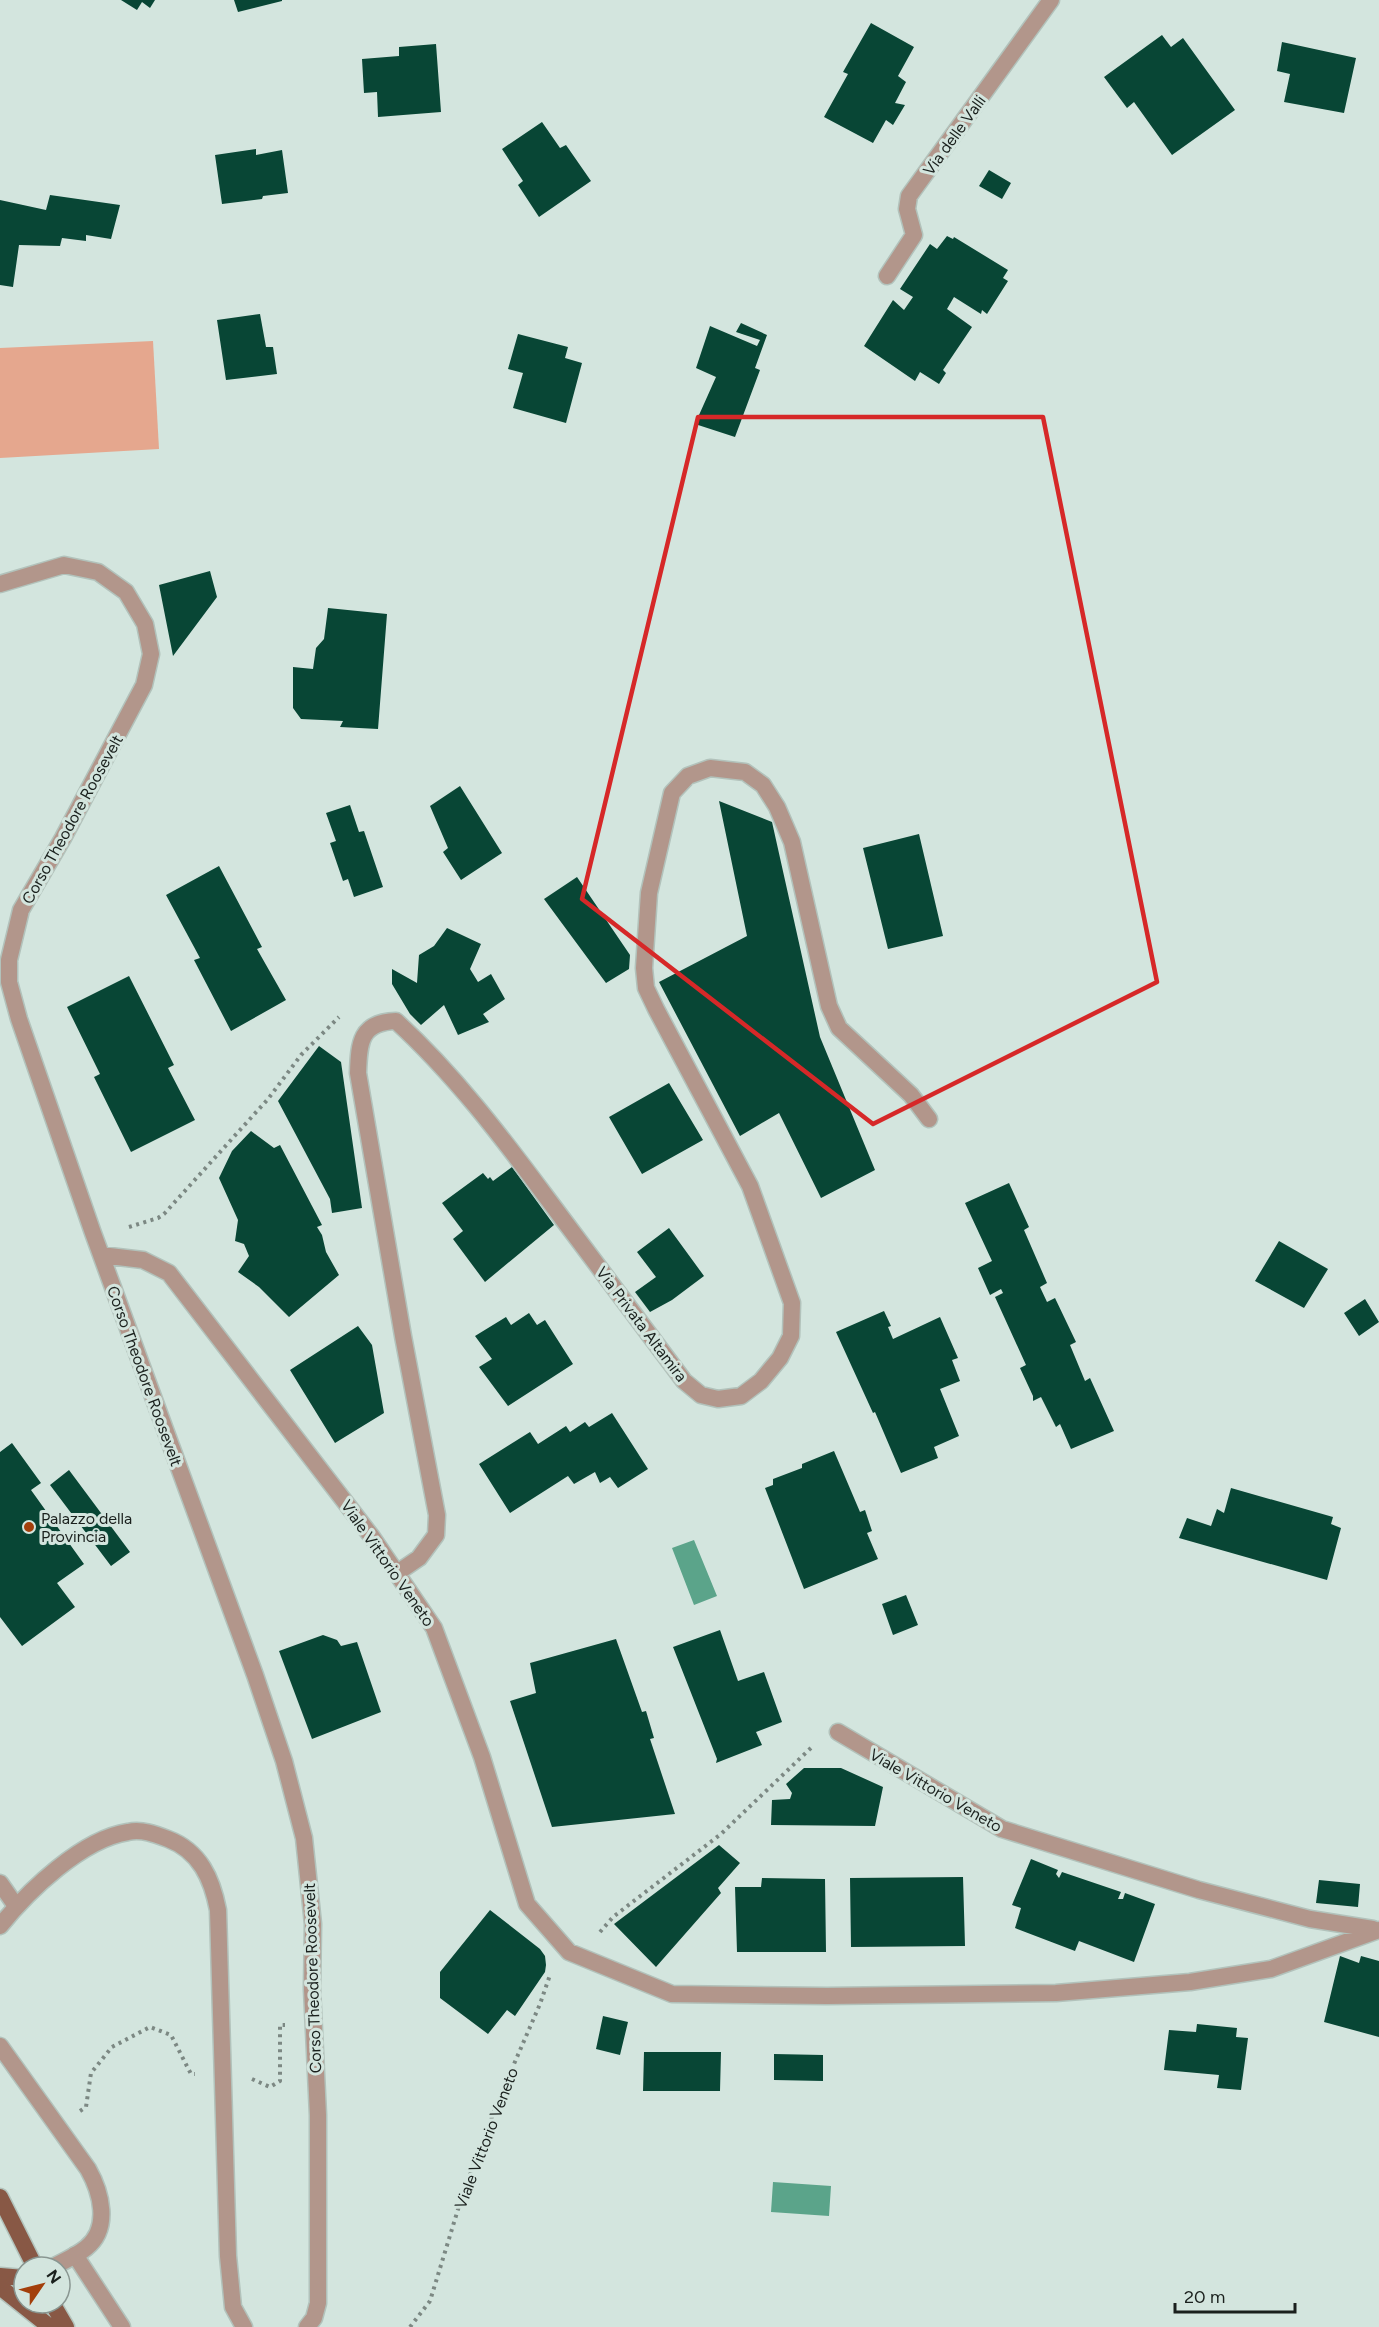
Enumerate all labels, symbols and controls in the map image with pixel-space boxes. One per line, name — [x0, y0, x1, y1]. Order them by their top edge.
street label: Via delle Valli — [919, 92, 990, 179]
street label: Corso Theodore Roosevelt — [18, 731, 127, 907]
street label: Via Privata Altamira — [592, 1263, 691, 1386]
street label: Corso Theodore Roosevelt — [103, 1283, 186, 1469]
street label: Viale Vittorio Veneto — [337, 1496, 438, 1630]
place label: Palazzo della Provincia — [41, 1509, 132, 1546]
marker: Palazzo della Provincia — [22, 1520, 36, 1534]
street label: Viale Vittorio Veneto — [866, 1745, 1005, 1836]
street label: Corso Theodore Roosevelt — [300, 1882, 325, 2073]
street label: Viale Vittorio Veneto — [451, 2065, 522, 2212]
north arrow — [12, 2255, 72, 2315]
text: N — [43, 2266, 65, 2287]
scale bar — [1175, 2276, 1295, 2314]
text: 20 m — [1184, 2286, 1225, 2308]

